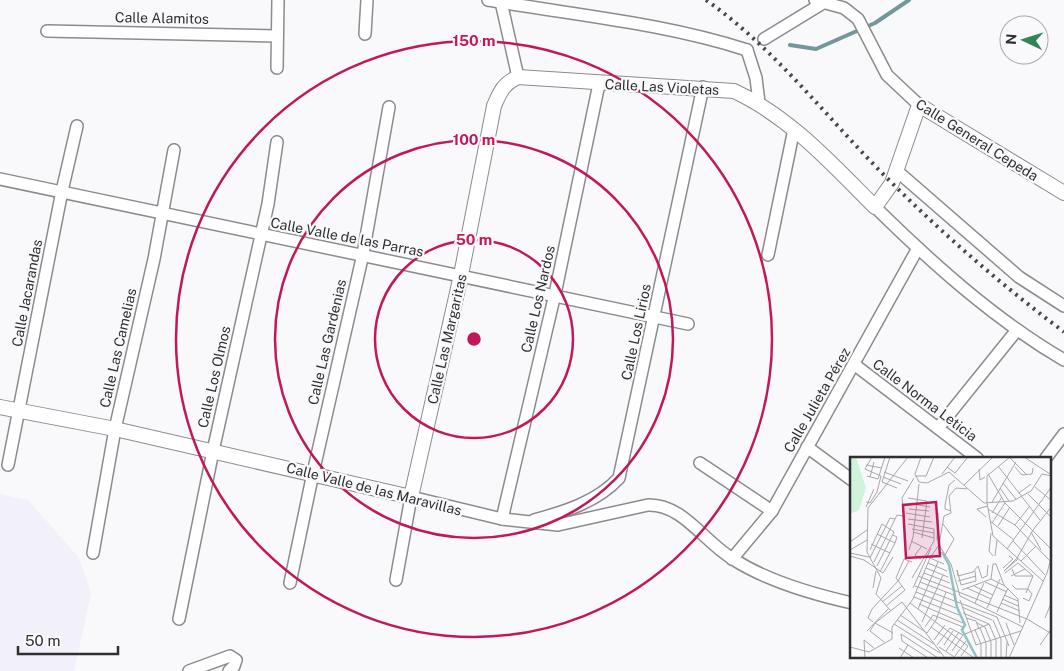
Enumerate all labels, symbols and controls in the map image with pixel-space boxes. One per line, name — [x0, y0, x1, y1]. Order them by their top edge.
street label: Calle Alamitos — [115, 9, 209, 27]
north arrow — [999, 15, 1049, 65]
text: 150 m — [452, 32, 496, 49]
text: N — [1003, 33, 1019, 45]
street label: Calle Las Violetas — [604, 76, 720, 98]
street label: Calle General Cepeda — [913, 96, 1041, 184]
text: 100 m — [453, 131, 495, 148]
street label: Calle Valle de las Parras — [269, 214, 425, 260]
text: 50 m — [456, 231, 492, 248]
street label: Calle Jacarandas — [9, 238, 45, 348]
street label: Calle Los Nardos — [518, 244, 558, 354]
street label: Calle Las Margaritas — [424, 272, 470, 406]
street label: Calle Las Gardenias — [305, 278, 349, 406]
street label: Calle Los Lirios — [618, 282, 654, 382]
street label: Calle Las Camelias — [96, 287, 140, 409]
street label: Calle Los Olmos — [195, 325, 233, 429]
centre of rings — [465, 330, 483, 348]
street label: Calle Julieta Pérez — [780, 344, 854, 455]
street label: Calle Norma Leticia — [870, 356, 980, 444]
inset map — [850, 457, 1052, 658]
street label: Calle Valle de las Maravillas — [285, 459, 463, 519]
scale bar — [18, 624, 118, 656]
text: 50 m — [25, 632, 60, 649]

